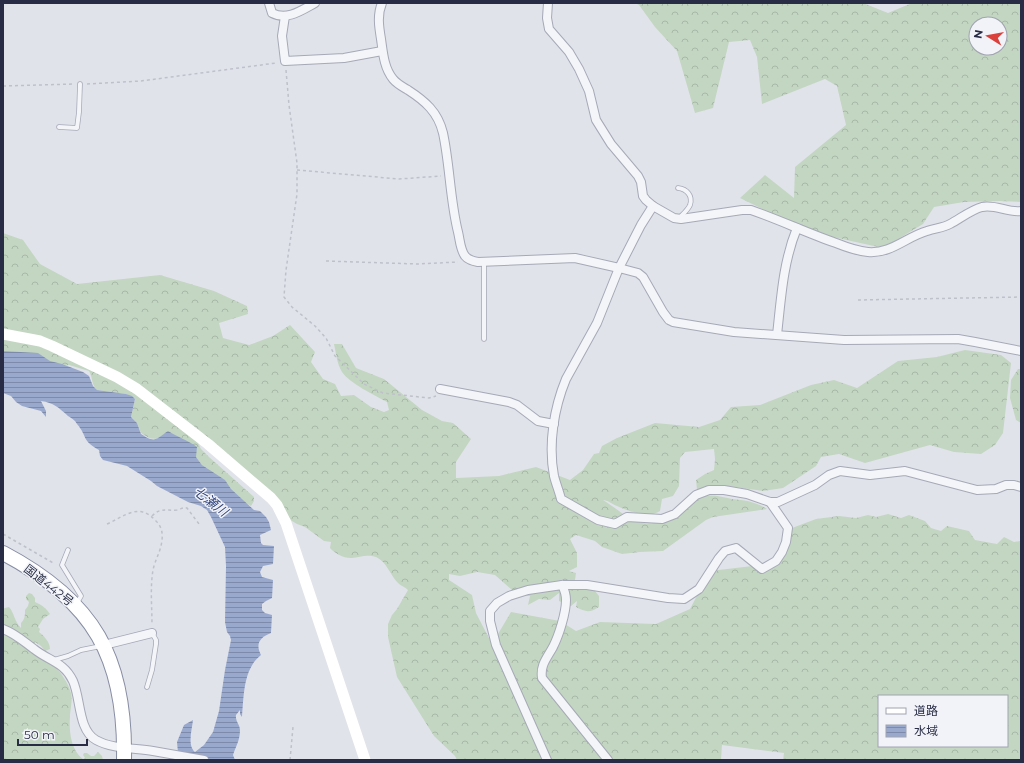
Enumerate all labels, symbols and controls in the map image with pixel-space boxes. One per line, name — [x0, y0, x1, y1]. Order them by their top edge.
north arrow — [968, 16, 1008, 56]
text: N — [970, 28, 986, 40]
water label: 七瀬川 — [191, 483, 233, 521]
street label: 国道442号 — [21, 561, 77, 609]
legend — [878, 695, 1008, 747]
text: 道路 — [914, 703, 938, 718]
scale bar — [18, 721, 87, 747]
text: 水域 — [914, 723, 938, 738]
text: 50 m — [24, 727, 55, 742]

